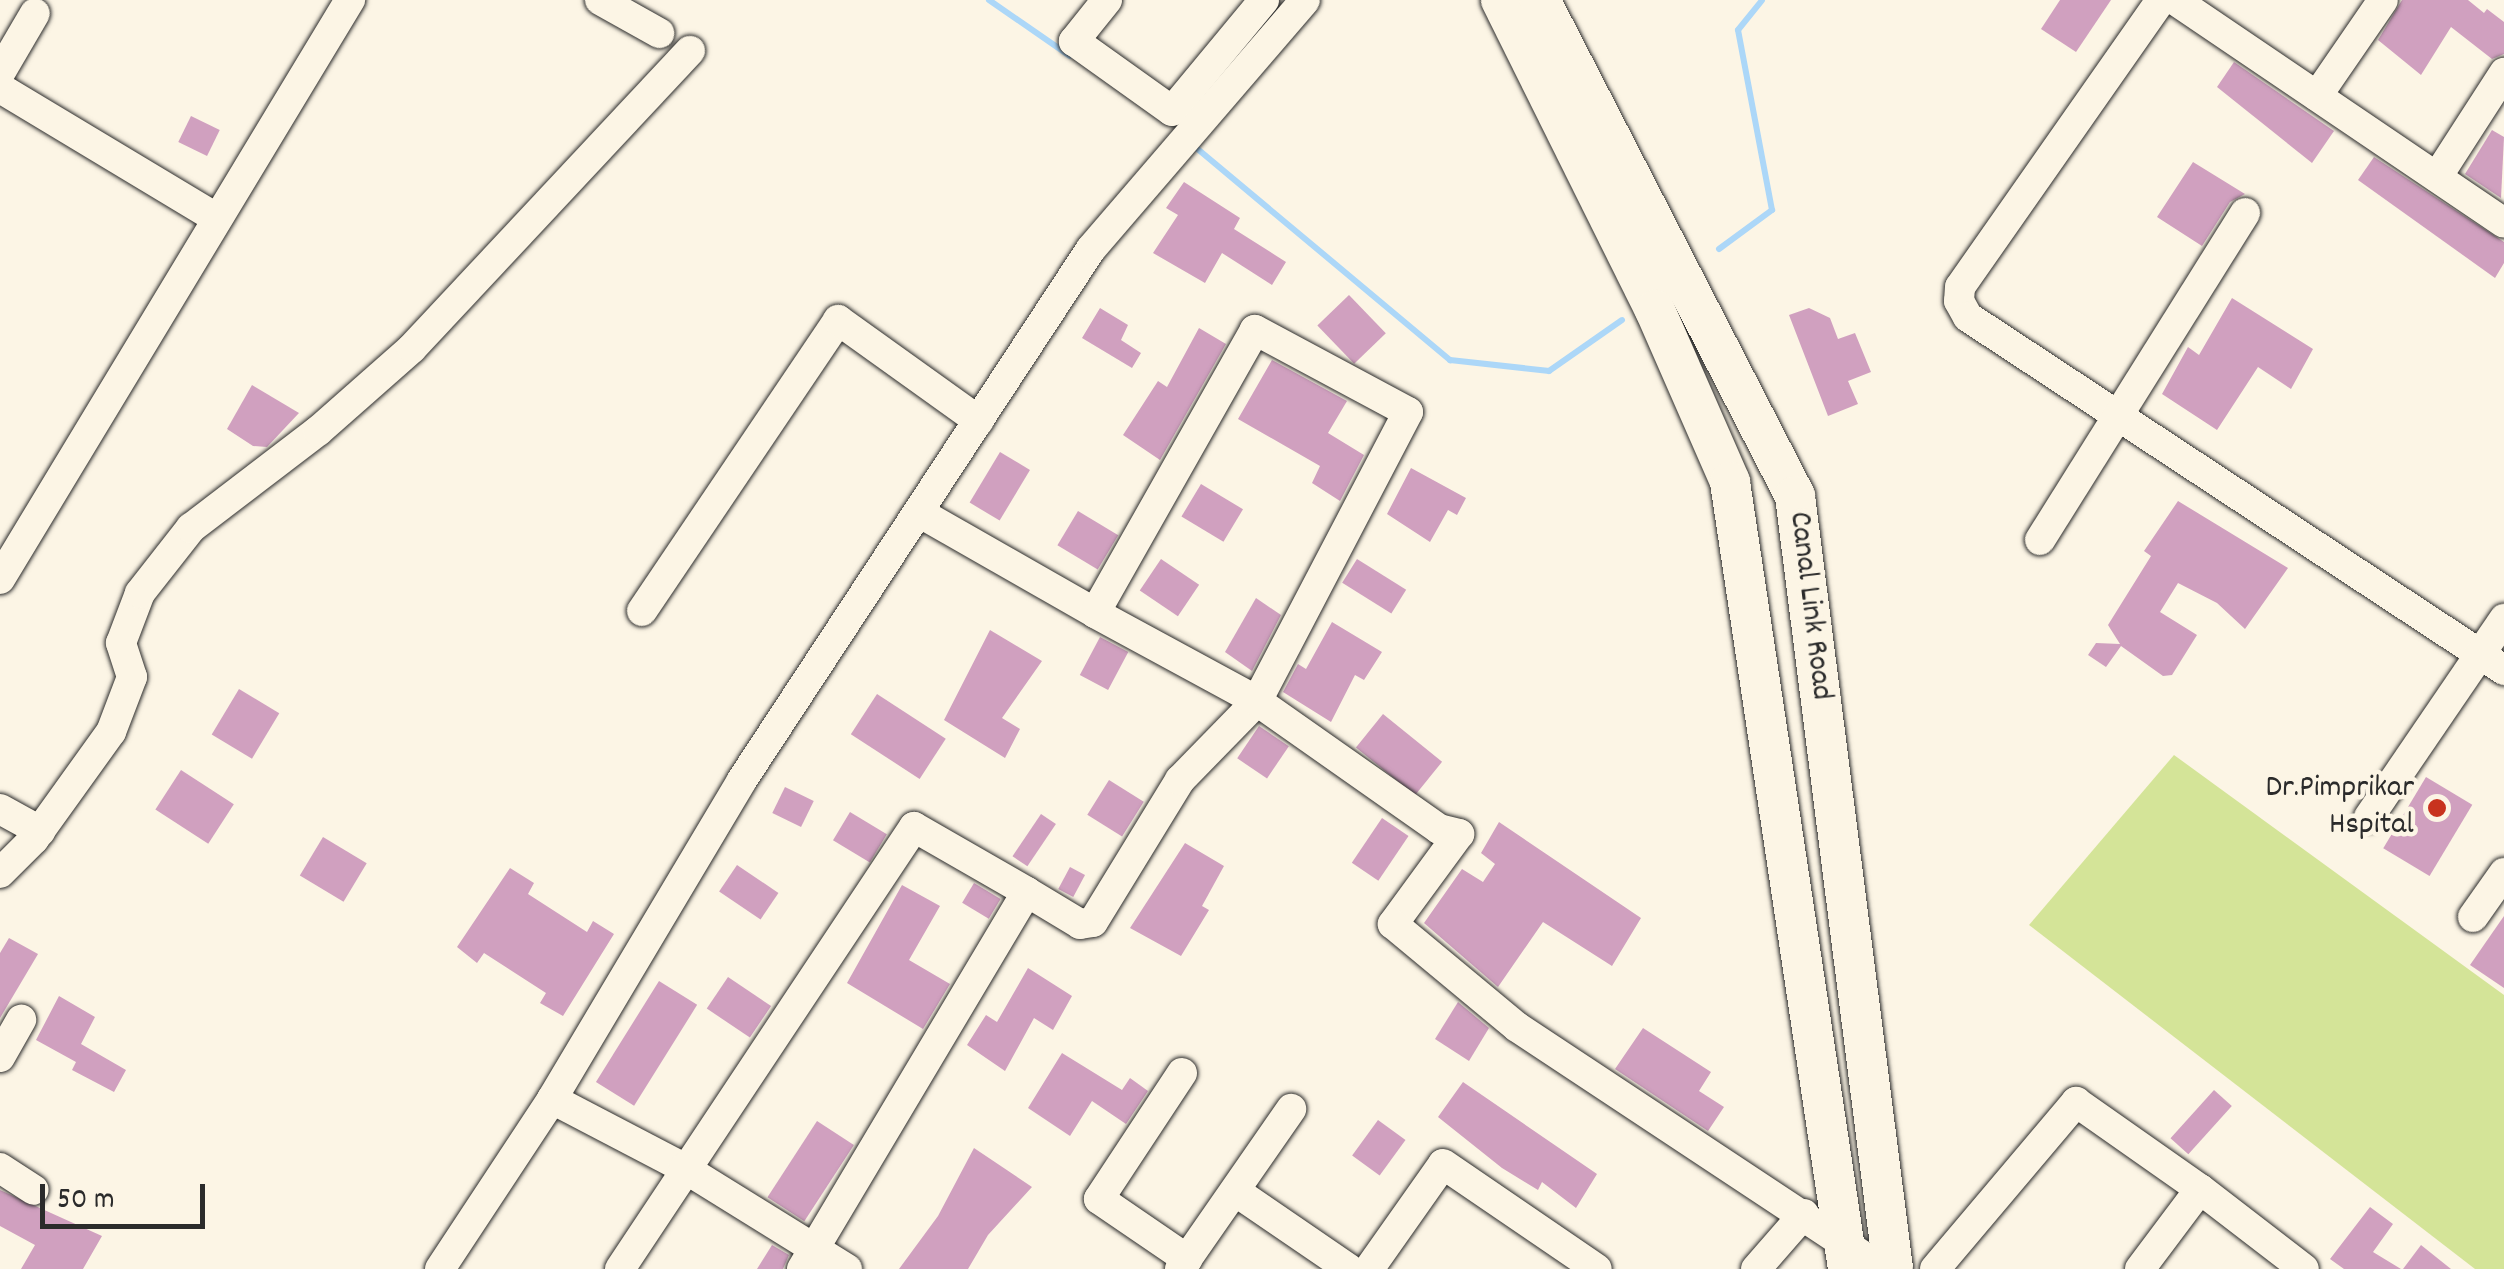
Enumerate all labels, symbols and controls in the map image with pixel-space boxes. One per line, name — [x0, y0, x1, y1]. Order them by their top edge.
street label: Canal Link Road — [1778, 510, 1840, 702]
place label: Dr.Pimprikar Hspital — [2265, 771, 2414, 846]
marker: Dr.Pimprikar Hspital — [2424, 795, 2450, 821]
scale bar — [45, 1164, 210, 1226]
text: 50 m — [57, 1180, 115, 1223]

